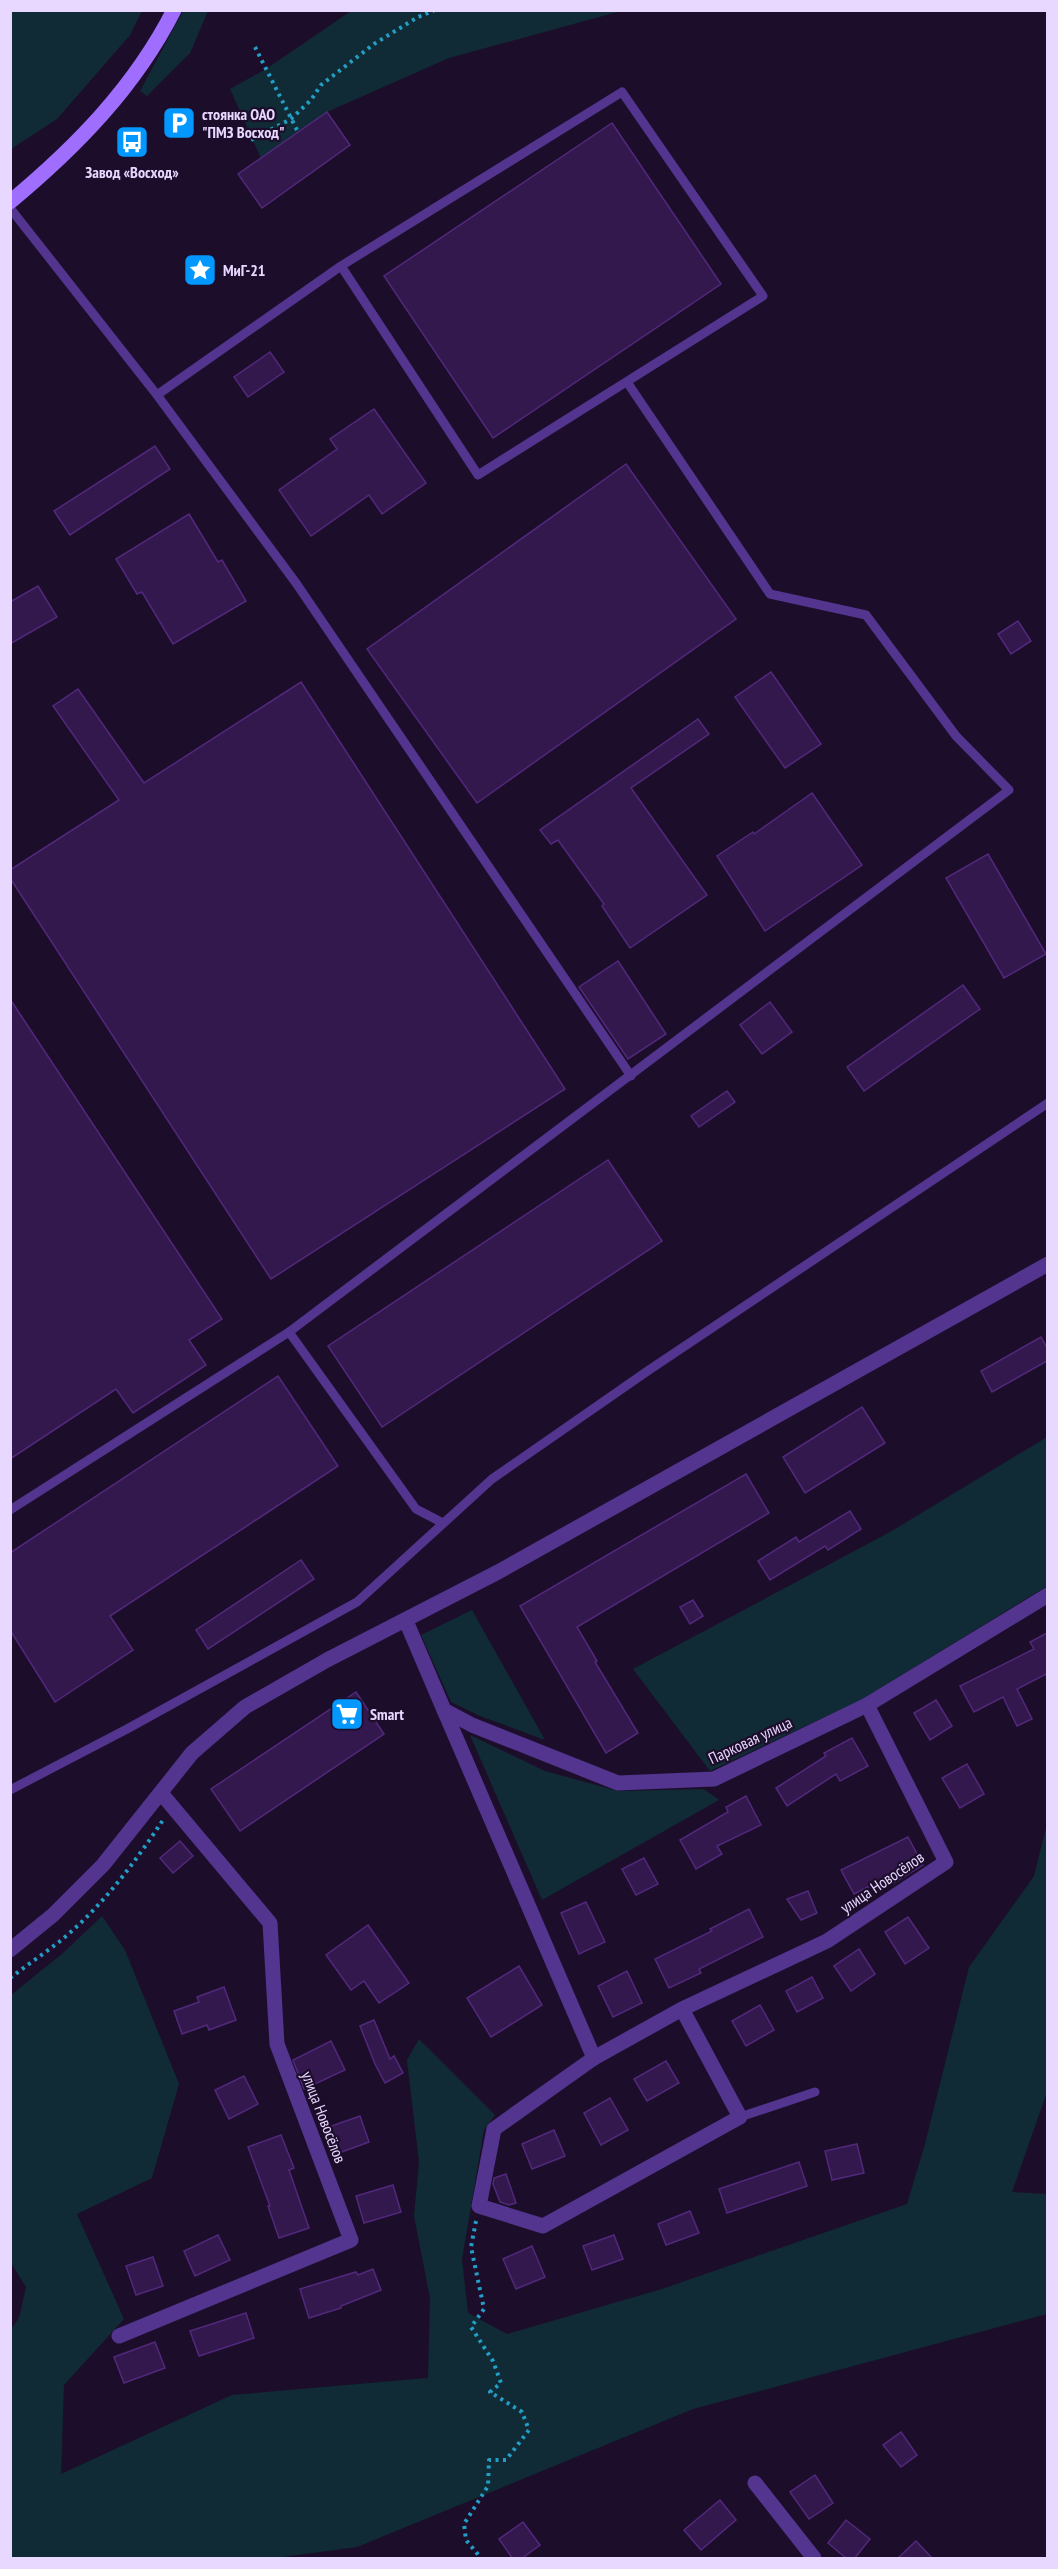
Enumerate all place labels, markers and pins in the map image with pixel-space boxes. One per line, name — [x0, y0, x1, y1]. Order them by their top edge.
place label: стоянка ОАО "ПМЗ Восход" — [202, 104, 285, 142]
parking icon: стоянка ОАО "ПМЗ Восход" — [161, 105, 197, 141]
bus stop icon: Завод «Восход» — [114, 124, 150, 160]
place label: Завод «Восход» — [85, 162, 179, 182]
place icon: МиГ-21 — [182, 252, 218, 288]
place label: МиГ-21 — [223, 260, 265, 280]
supermarket icon: Smart — [329, 1696, 365, 1732]
place label: Smart — [370, 1704, 404, 1724]

